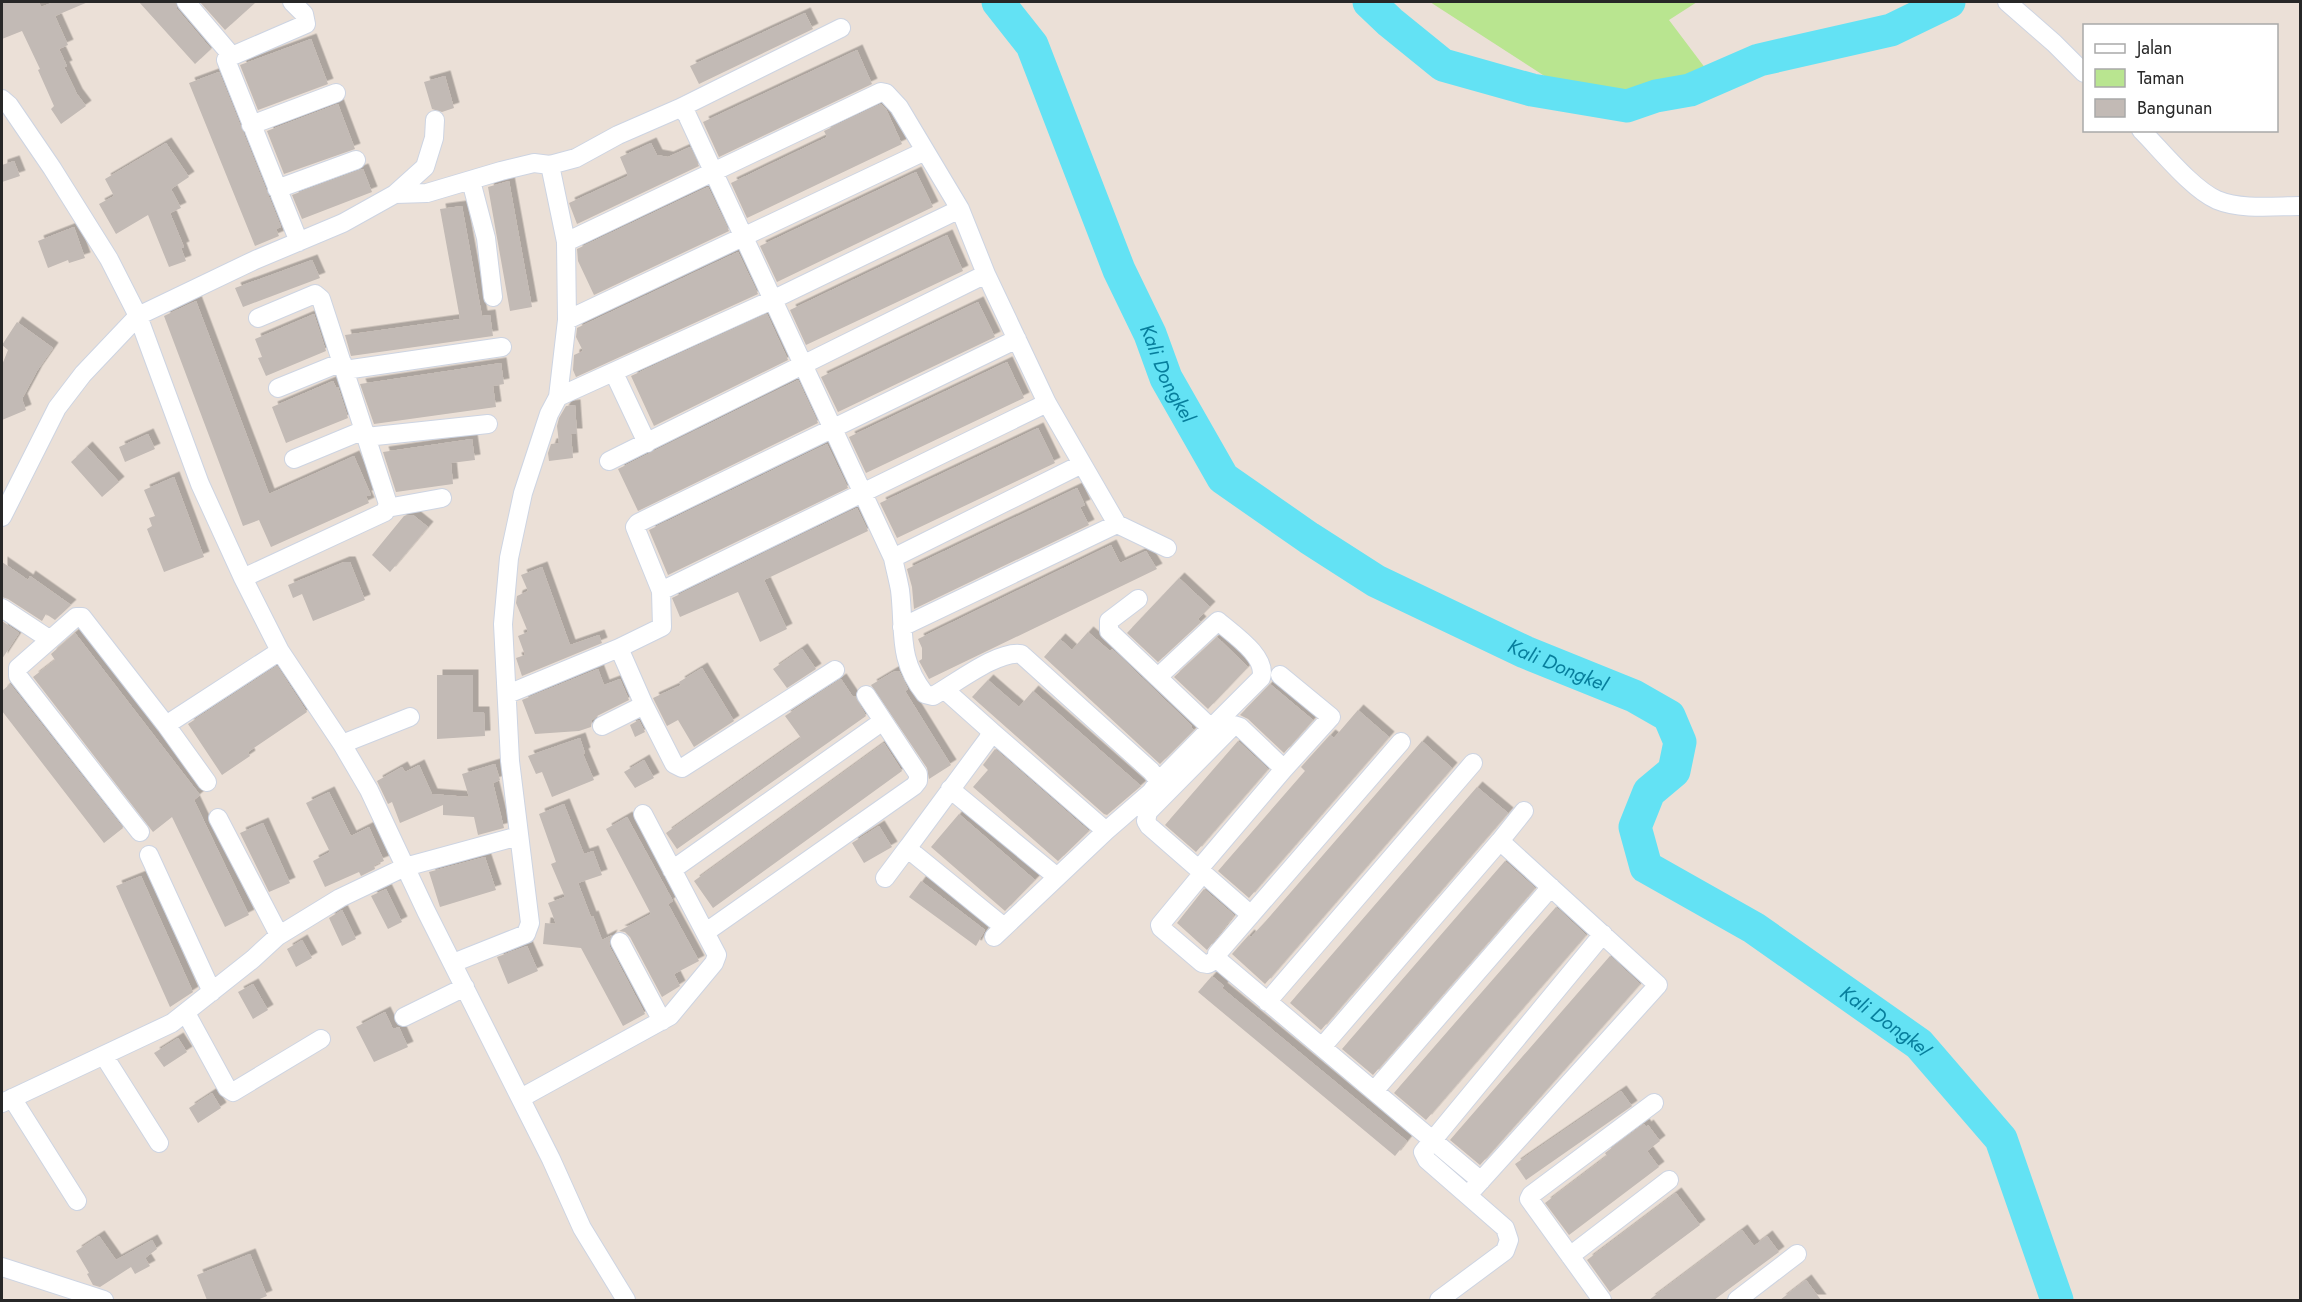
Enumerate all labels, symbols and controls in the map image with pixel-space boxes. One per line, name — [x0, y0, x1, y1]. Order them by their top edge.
legend — [2083, 24, 2278, 132]
text: Jalan — [2135, 35, 2172, 61]
text: Taman — [2137, 65, 2184, 91]
text: Bangunan — [2137, 95, 2212, 121]
water label: Kali Dongkel — [1132, 319, 1203, 429]
water label: Kali Dongkel — [1503, 632, 1613, 699]
water label: Kali Dongkel — [1834, 979, 1938, 1064]

